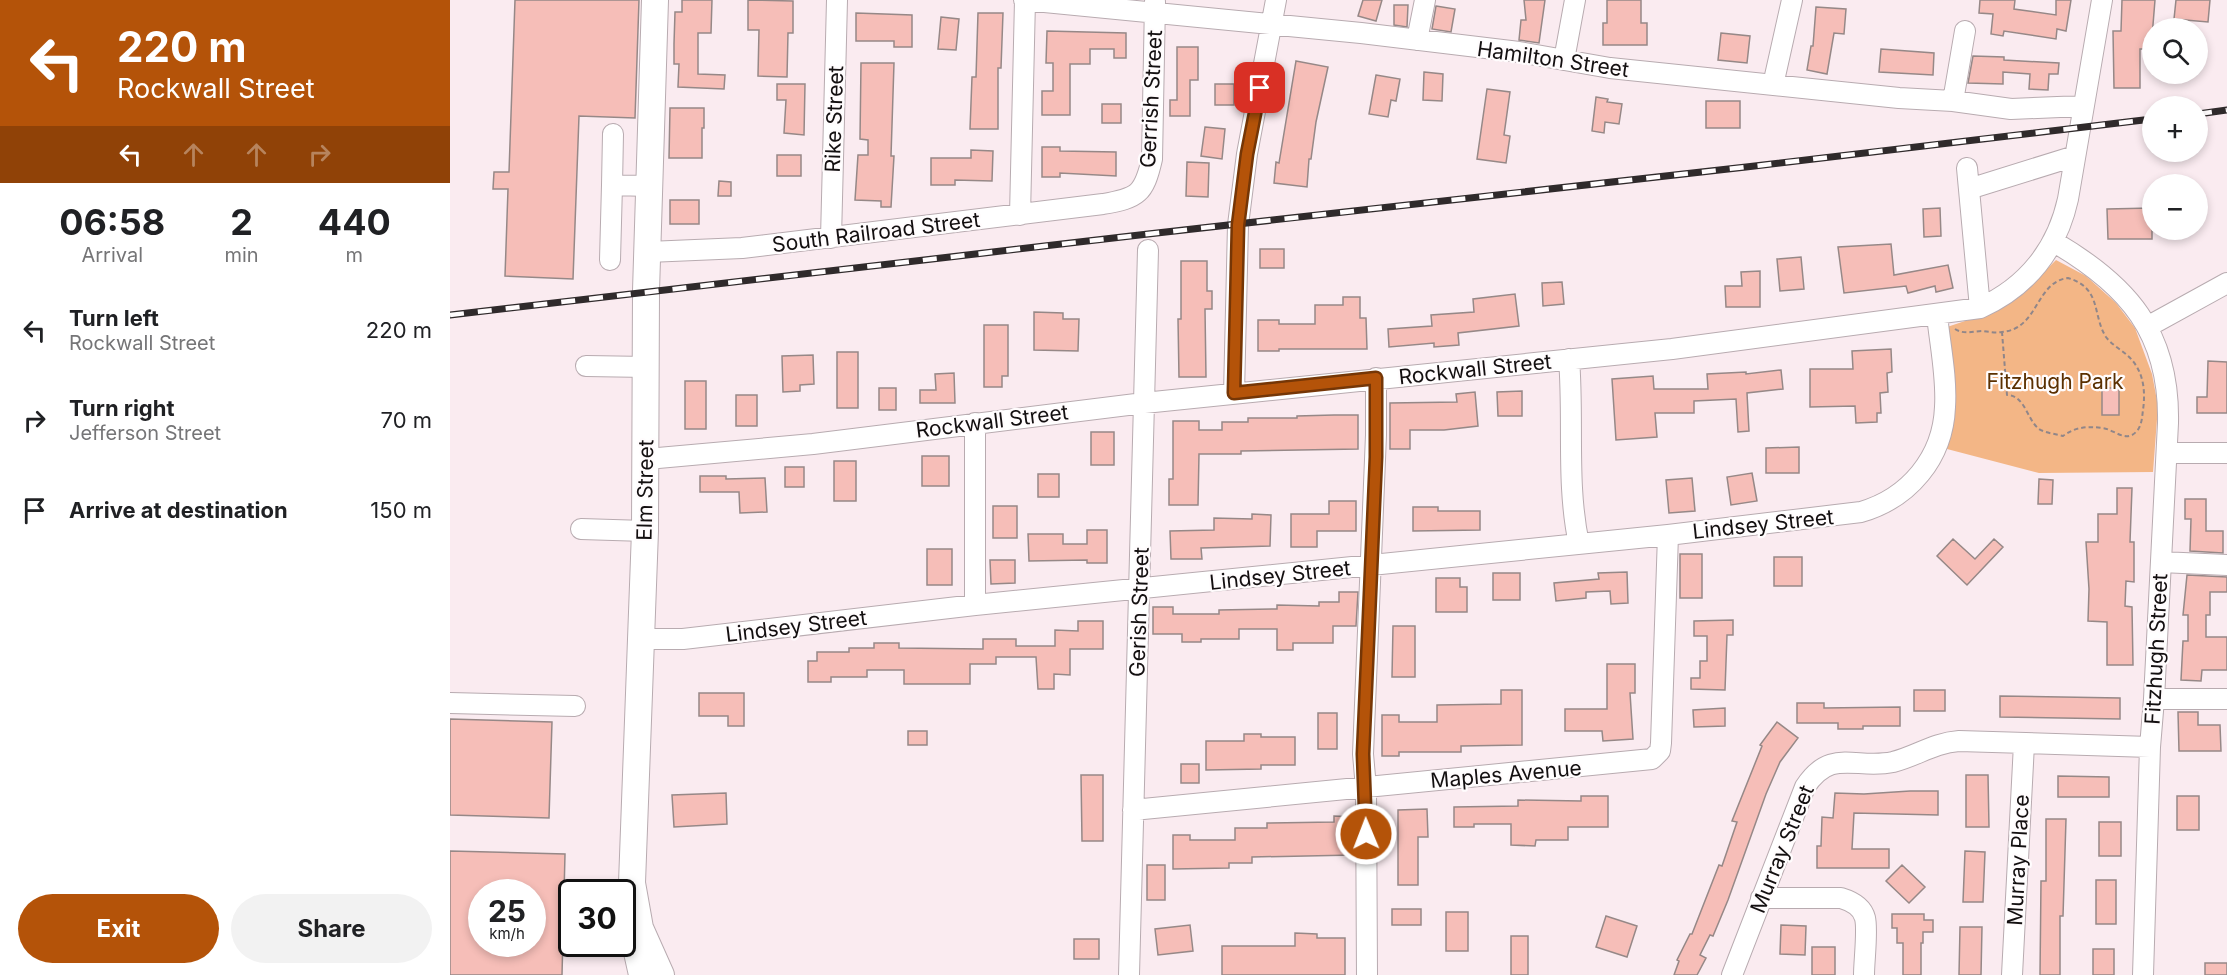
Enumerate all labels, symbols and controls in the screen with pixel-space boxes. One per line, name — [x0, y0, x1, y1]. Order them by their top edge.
map controls — [2142, 18, 2208, 240]
button: search — [2142, 18, 2208, 84]
text: 220 m — [117, 21, 247, 72]
icon: left — [18, 24, 96, 102]
street label: Gerrish Street — [1135, 29, 1167, 169]
street label: Hamilton Street — [1475, 36, 1631, 82]
pin — [1234, 62, 1285, 113]
street label: Rike Street — [820, 65, 848, 173]
icon: arrive — [1243, 71, 1276, 104]
text: Rockwall Street — [117, 72, 315, 105]
button: + — [2142, 96, 2208, 162]
icon: left — [114, 138, 147, 171]
icon: ahead — [177, 138, 210, 171]
icon: ahead — [240, 138, 273, 171]
icon: right — [303, 138, 336, 171]
button: − — [2142, 174, 2208, 240]
text: 06:58 — [59, 200, 165, 244]
text: 2 — [230, 200, 253, 244]
text: 440 — [318, 200, 391, 244]
street label: South Railroad Street — [771, 207, 981, 257]
text: Arrival — [81, 243, 143, 267]
text: min — [224, 243, 259, 267]
text: m — [346, 243, 363, 267]
text: Turn left — [69, 305, 159, 331]
icon: left — [18, 314, 51, 347]
text: 220 m — [366, 317, 432, 343]
text: Rockwall Street — [69, 331, 215, 355]
street label: Rockwall Street — [1397, 349, 1553, 389]
park label: Fitzhugh Park — [1987, 369, 2124, 394]
text: Turn right — [69, 395, 175, 421]
street label: Rockwall Street — [914, 399, 1070, 443]
icon: right — [18, 404, 51, 437]
text: 70 m — [381, 407, 432, 433]
text: Jefferson Street — [69, 421, 221, 445]
street label: Elm Street — [632, 439, 658, 541]
icon: arrive — [18, 494, 51, 527]
text: Arrive at destination — [69, 497, 288, 523]
text: 150 m — [370, 497, 432, 523]
street label: Lindsey Street — [1691, 504, 1835, 544]
street label: Gerish Street — [1124, 547, 1154, 677]
street label: Lindsey Street — [1208, 555, 1352, 595]
street label: Fitzhugh Street — [2140, 573, 2172, 725]
street label: Lindsey Street — [724, 605, 868, 647]
street label: Maples Avenue — [1429, 755, 1583, 793]
street label: Murray Street — [1745, 781, 1819, 917]
street label: Murray Place — [2002, 794, 2034, 926]
position arrow — [1334, 802, 1398, 866]
speed limit sign: 30 — [558, 879, 636, 957]
text: 25 — [488, 893, 526, 929]
button: Exit — [18, 894, 219, 963]
button: Share — [231, 894, 432, 963]
text: km/h — [489, 924, 525, 943]

